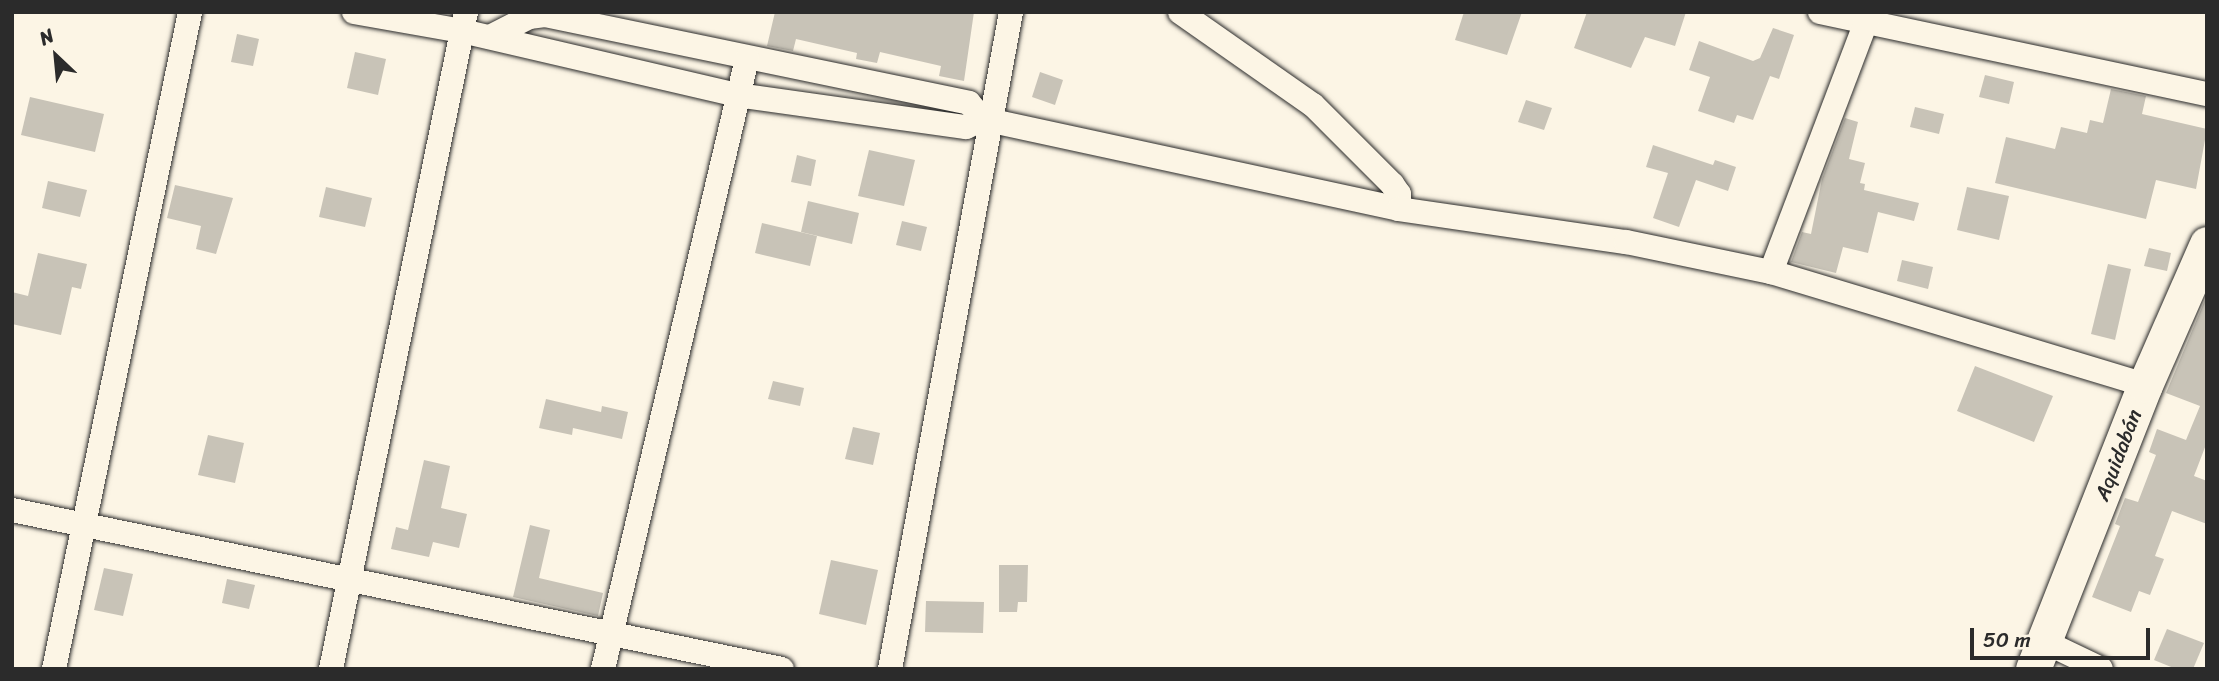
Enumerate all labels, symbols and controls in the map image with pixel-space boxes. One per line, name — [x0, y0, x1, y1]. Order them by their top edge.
text: N — [33, 19, 60, 54]
north arrow — [21, 21, 91, 91]
street label: Aquidabán — [2089, 406, 2147, 504]
scale bar — [1974, 614, 2154, 658]
text: 50 m — [1983, 621, 2031, 659]

